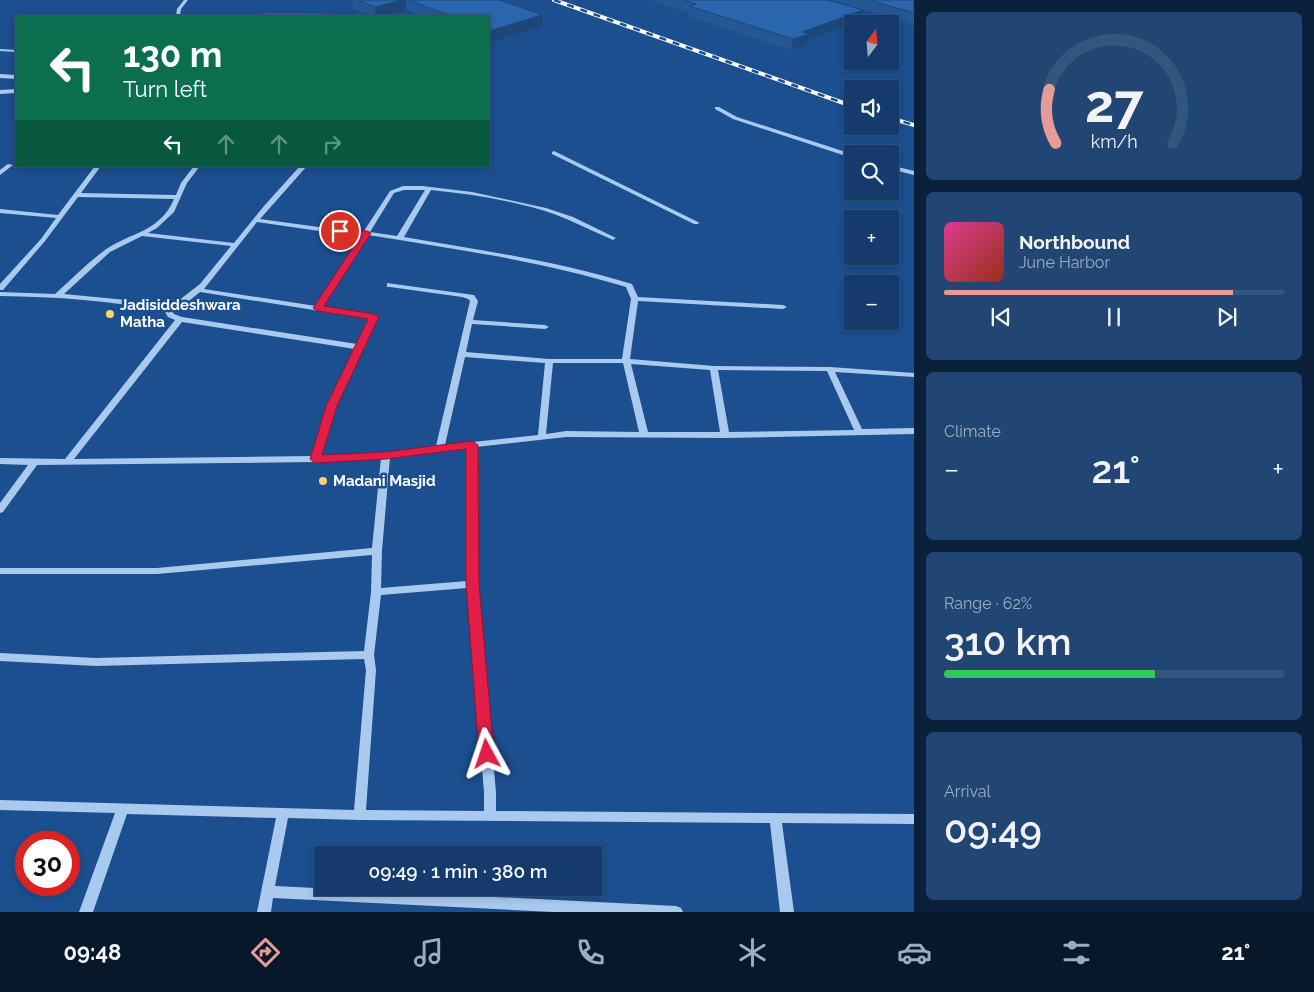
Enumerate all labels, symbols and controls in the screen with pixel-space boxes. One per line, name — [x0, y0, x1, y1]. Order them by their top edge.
north arrow — [844, 15, 899, 70]
map controls — [844, 15, 899, 330]
text: 130 m — [123, 34, 222, 75]
icon: left — [40, 35, 105, 100]
text: 27 — [1085, 73, 1144, 134]
text: Turn left — [123, 76, 207, 102]
button: sound — [844, 80, 899, 135]
icon: left — [159, 130, 187, 158]
icon: ahead — [212, 130, 240, 158]
icon: ahead — [265, 130, 293, 158]
icon: right — [318, 130, 346, 158]
text: km/h — [1090, 131, 1138, 152]
button: search — [844, 145, 899, 200]
pin — [319, 210, 361, 252]
button: + — [844, 210, 899, 265]
icon: arrive — [326, 217, 354, 245]
text: Northbound — [1019, 231, 1130, 253]
text: June Harbor — [1019, 253, 1110, 272]
button: − — [844, 275, 899, 330]
place label: Jadisiddeshwara Matha — [120, 296, 241, 331]
icon: previous — [987, 303, 1015, 331]
icon: pause — [1100, 303, 1128, 331]
icon: next — [1213, 303, 1241, 331]
marker: Jadisiddeshwara Matha — [104, 308, 116, 320]
text: Climate — [944, 422, 1001, 441]
text: 21° — [1091, 447, 1140, 492]
text: − — [944, 453, 959, 486]
text: + — [1272, 453, 1284, 486]
place label: Madani Masjid — [333, 472, 436, 490]
marker: Madani Masjid — [317, 475, 329, 487]
text: Range · 62% — [944, 594, 1032, 613]
text: 310 km — [944, 619, 1072, 664]
position arrow — [460, 727, 512, 779]
text: Arrival — [944, 782, 991, 801]
text: 09:49 — [944, 807, 1042, 852]
speed limit sign: 30 — [15, 831, 80, 896]
text: 09:49 · 1 min · 380 m — [369, 860, 547, 882]
icon: directions — [248, 935, 283, 970]
icon: music — [411, 935, 446, 970]
icon: phone — [573, 935, 608, 970]
icon: climate — [735, 935, 770, 970]
icon: car — [897, 935, 932, 970]
icon: filters — [1059, 935, 1094, 970]
text: 09:48 — [64, 939, 121, 965]
text: 21° — [1221, 939, 1250, 965]

